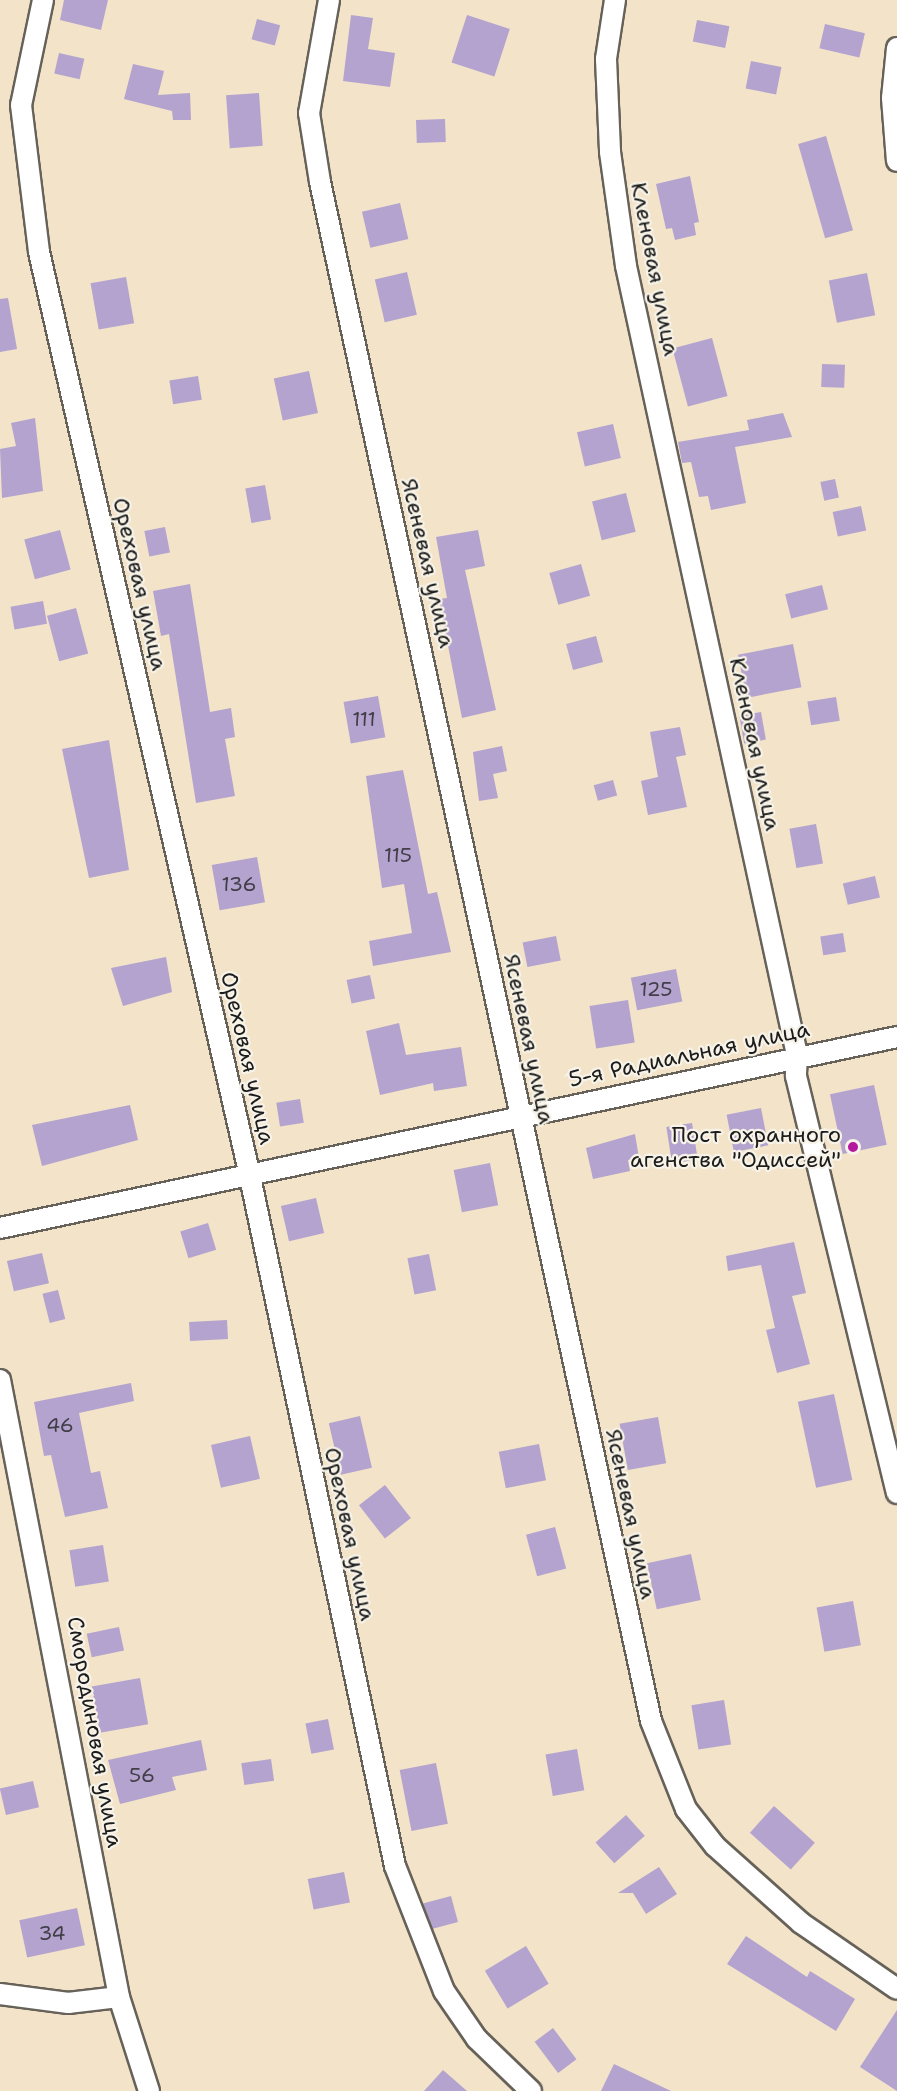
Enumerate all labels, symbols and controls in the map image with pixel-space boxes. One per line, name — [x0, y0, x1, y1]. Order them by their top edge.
street label: Кленовая улица — [625, 180, 685, 358]
street label: Ясеневая улица — [396, 476, 460, 650]
street label: Ореховая улица — [107, 495, 173, 673]
street label: Кленовая улица — [724, 655, 786, 833]
house number: 111 — [352, 707, 376, 731]
house number: 115 — [384, 843, 412, 867]
house number: 136 — [222, 872, 256, 896]
street label: Ясеневая улица — [498, 952, 560, 1126]
street label: Ореховая улица — [215, 969, 281, 1147]
house number: 125 — [639, 977, 673, 1001]
street label: 5-я Радиальная улица — [566, 1016, 812, 1092]
place label: Пост охранного агенства "Одисcей" — [630, 1121, 841, 1172]
marker: Пост охранного агенства "Одисcей" — [846, 1140, 860, 1154]
house number: 46 — [46, 1413, 74, 1437]
street label: Ясеневая улица — [600, 1427, 662, 1601]
street label: Ореховая улица — [319, 1445, 381, 1623]
street label: Смородиновая улица — [62, 1614, 128, 1850]
house number: 56 — [129, 1763, 155, 1787]
house number: 34 — [38, 1921, 66, 1945]

